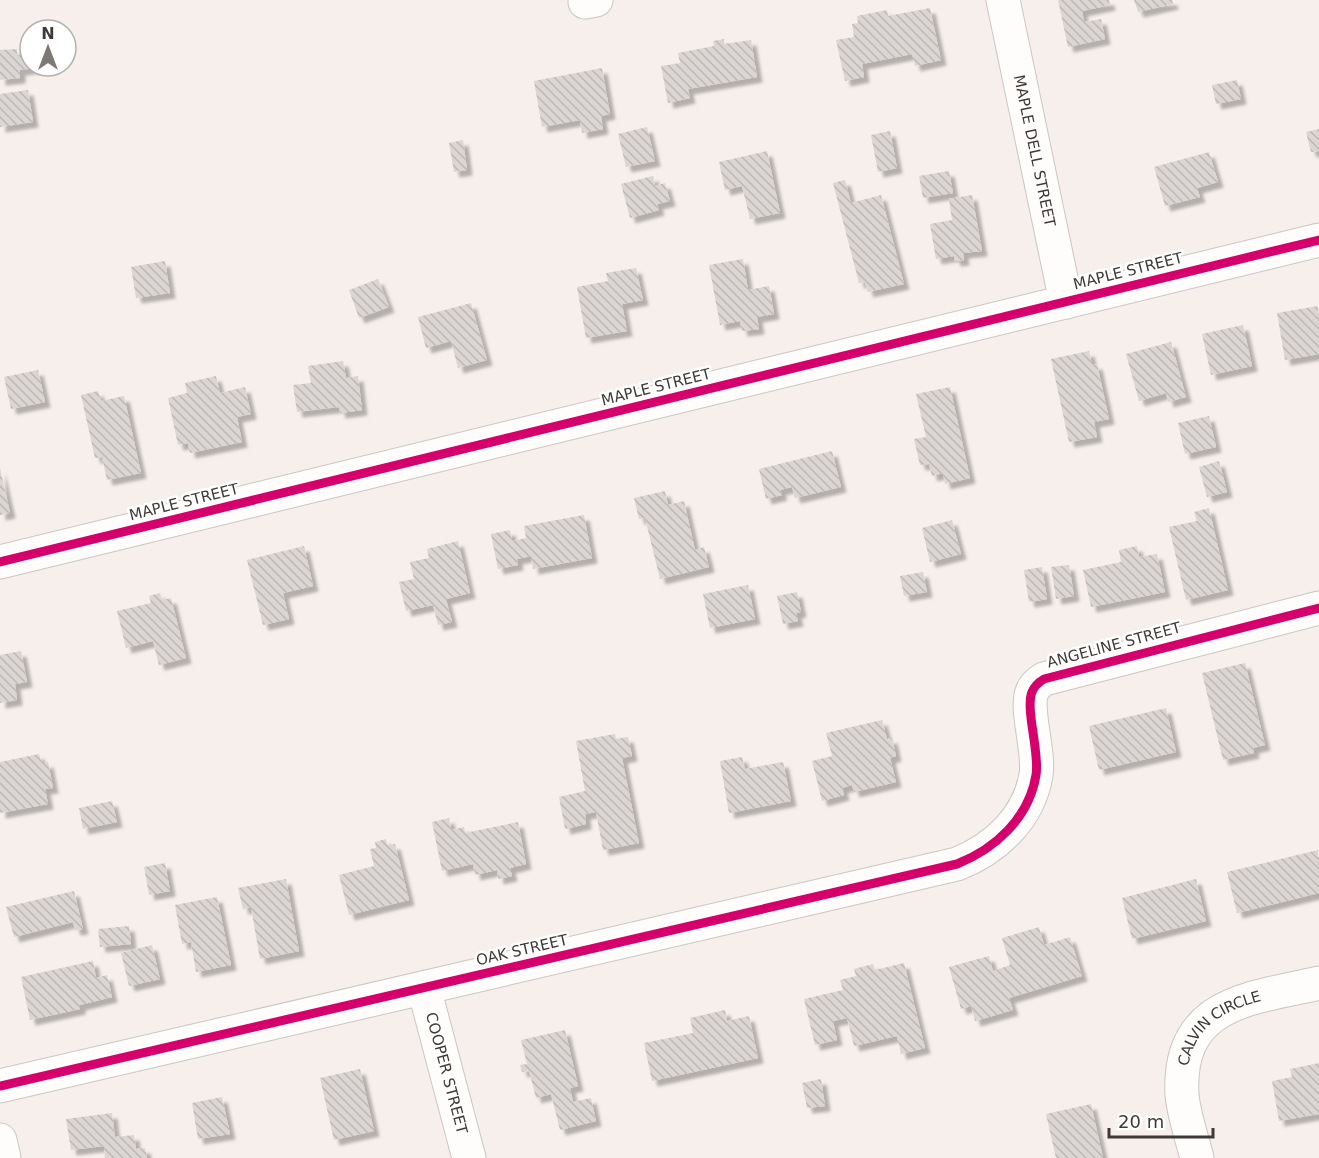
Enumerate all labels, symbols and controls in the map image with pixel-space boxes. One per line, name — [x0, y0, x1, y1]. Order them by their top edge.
north arrow — [18, 18, 78, 78]
text: N — [41, 24, 55, 43]
street label: MAPLE DELL STREET — [1010, 73, 1059, 229]
street label: MAPLE STREET — [1071, 249, 1185, 293]
street label: MAPLE STREET — [599, 365, 713, 409]
street label: MAPLE STREET — [127, 480, 241, 524]
street label: ANGELINE STREET — [1045, 618, 1184, 672]
street label: OAK STREET — [474, 931, 570, 969]
street label: CALVIN CIRCLE — [1174, 987, 1263, 1067]
street label: COOPER STREET — [422, 1010, 471, 1137]
scale bar — [1109, 1101, 1212, 1139]
text: 20 m — [1118, 1111, 1164, 1132]

